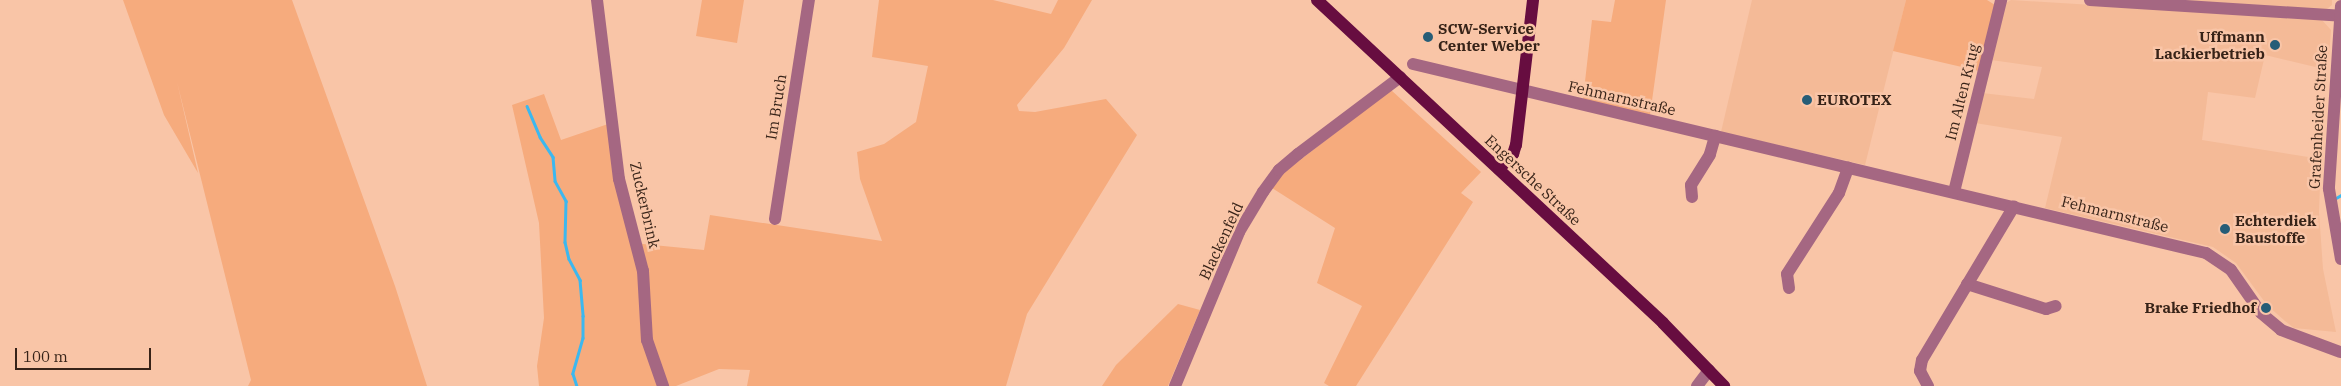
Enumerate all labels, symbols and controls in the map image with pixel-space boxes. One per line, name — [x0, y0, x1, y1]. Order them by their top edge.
place label: SCW-Service Center Weber — [1438, 19, 1540, 54]
place label: Uffmann Lackierbetrieb — [2155, 27, 2265, 62]
marker: SCW-Service Center Weber — [1422, 31, 1434, 43]
marker: Uffmann Lackierbetrieb — [2269, 39, 2281, 51]
street label: Im Alten Krug — [1941, 42, 1983, 142]
street label: Grafenheider Straße — [2305, 45, 2331, 189]
street label: Im Bruch — [762, 73, 790, 141]
street label: Fehmarnstraße — [1566, 77, 1678, 119]
place label: EUROTEX — [1817, 91, 1892, 109]
marker: EUROTEX — [1801, 94, 1813, 106]
street label: Engersche Straße — [1481, 131, 1585, 229]
street label: Zuckerbrink — [626, 160, 664, 250]
street label: Fehmarnstraße — [2060, 192, 2170, 236]
street label: Blackenfeld — [1195, 199, 1247, 283]
place label: Echterdiek Baustoffe — [2235, 211, 2316, 246]
marker: Echterdiek Baustoffe — [2219, 223, 2231, 235]
place label: Brake Friedhof — [2144, 299, 2256, 317]
marker: Brake Friedhof — [2260, 302, 2272, 314]
scale bar — [18, 338, 154, 370]
text: 100 m — [23, 347, 68, 366]

